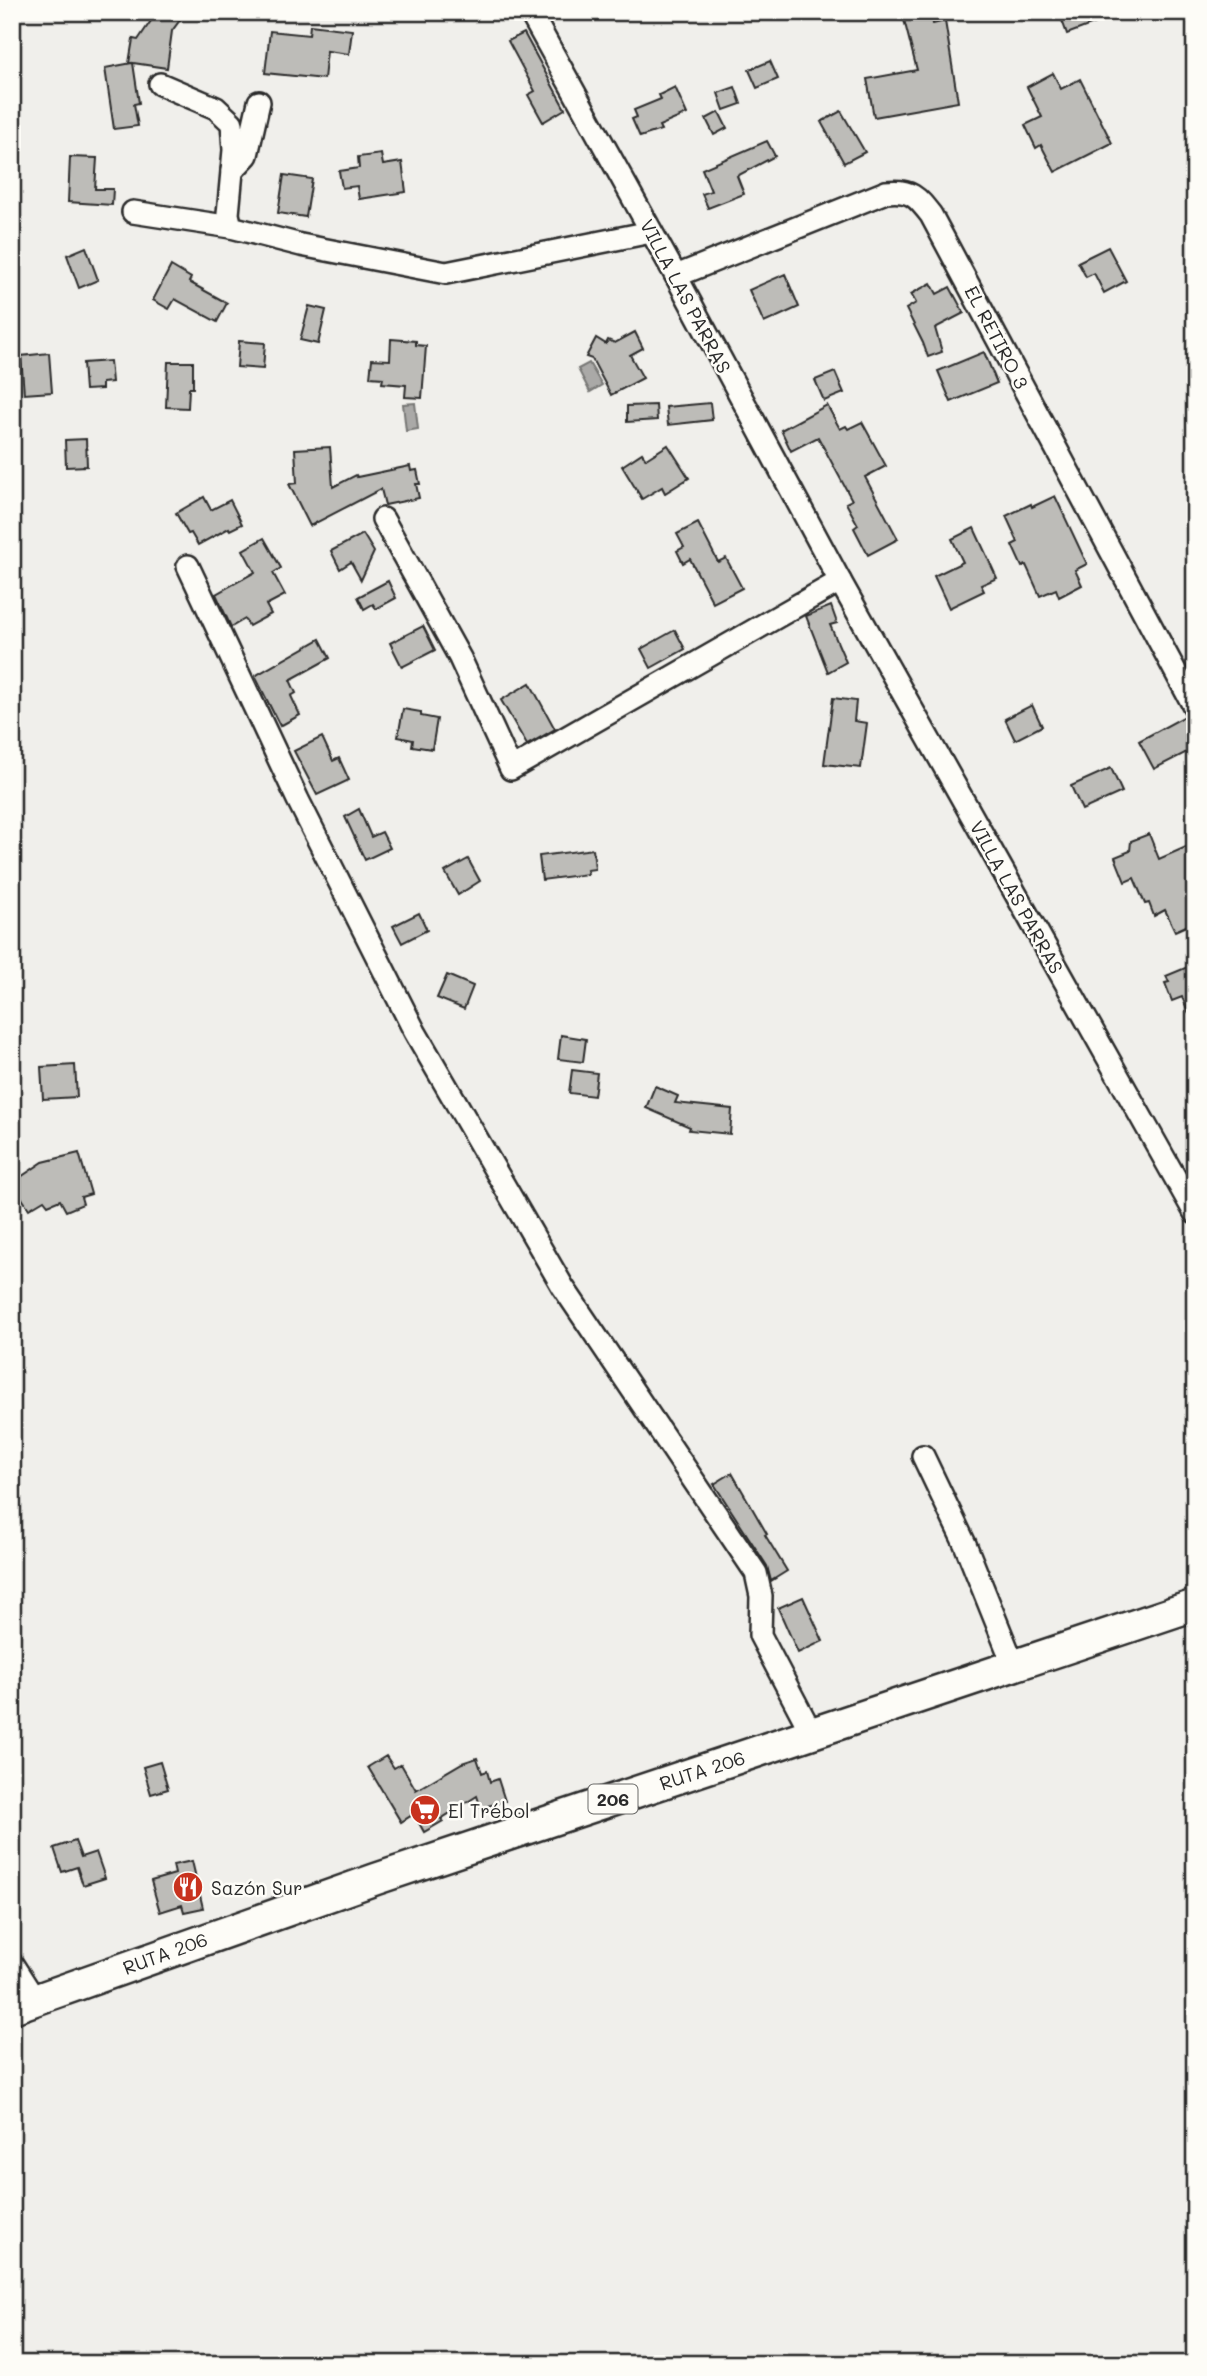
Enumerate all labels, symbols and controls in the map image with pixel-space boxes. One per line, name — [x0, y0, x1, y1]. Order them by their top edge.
street label: VILLA LAS PARRAS — [635, 215, 737, 377]
street label: EL RETIRO 3 — [959, 281, 1035, 393]
street label: VILLA LAS PARRAS — [965, 816, 1069, 978]
street label: RUTA 206 — [656, 1744, 748, 1796]
road number: 206 — [588, 1784, 638, 1814]
supermarket icon: El Trébol — [408, 1793, 442, 1827]
place label: El Trébol — [448, 1798, 530, 1823]
restaurant icon: Sazón Sur — [171, 1870, 205, 1904]
place label: Sazón Sur — [211, 1875, 303, 1900]
street label: RUTA 206 — [119, 1926, 211, 1980]

